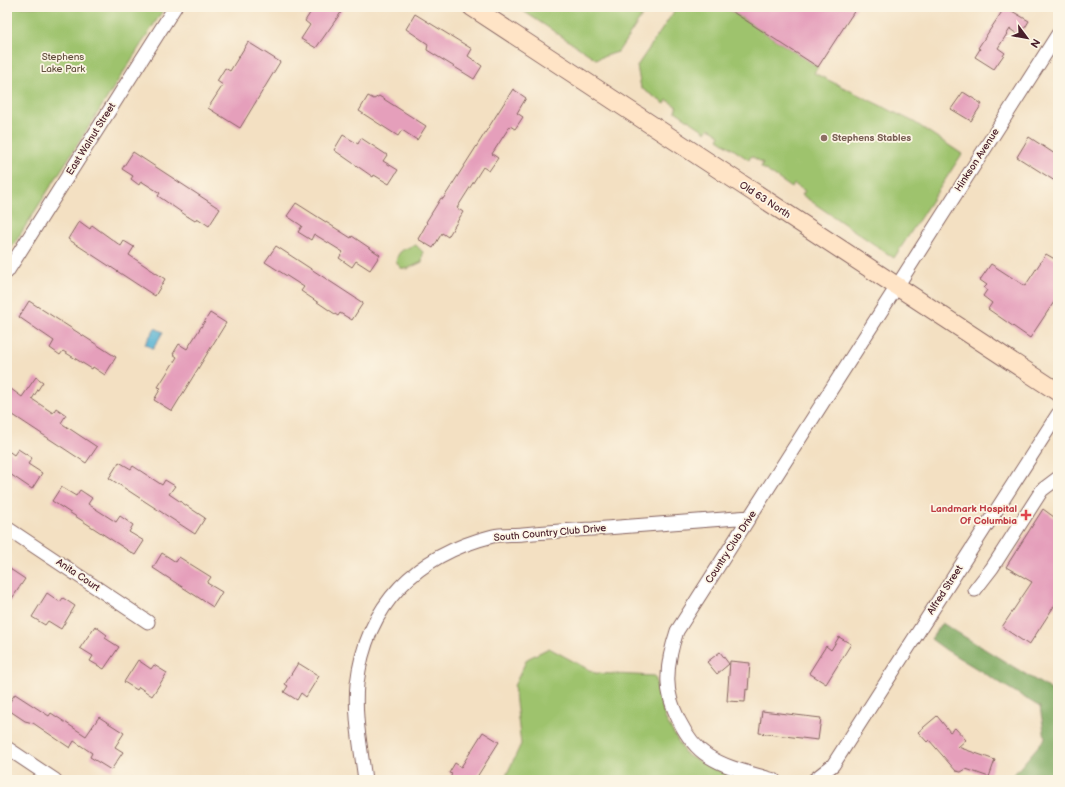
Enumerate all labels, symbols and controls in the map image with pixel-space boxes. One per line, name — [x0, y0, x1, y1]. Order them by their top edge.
north arrow — [1007, 18, 1047, 58]
text: N — [1027, 36, 1043, 50]
park label: Stephens Lake Park — [41, 51, 85, 75]
street label: East Walnut Street — [64, 101, 118, 177]
street label: Hinkson Avenue — [952, 126, 1002, 194]
place label: Stephens Stables — [832, 132, 911, 144]
marker: Stephens Stables — [819, 133, 829, 143]
street label: Old 63 North — [737, 179, 793, 221]
place label: Landmark Hospital Of Columbia — [930, 503, 1017, 527]
street label: Country Club Drive — [703, 508, 759, 586]
marker: Landmark Hospital Of Columbia — [1020, 509, 1032, 521]
street label: South Country Club Drive — [493, 522, 607, 544]
street label: Anita Court — [54, 556, 102, 594]
street label: Alfred Street — [925, 563, 965, 617]

